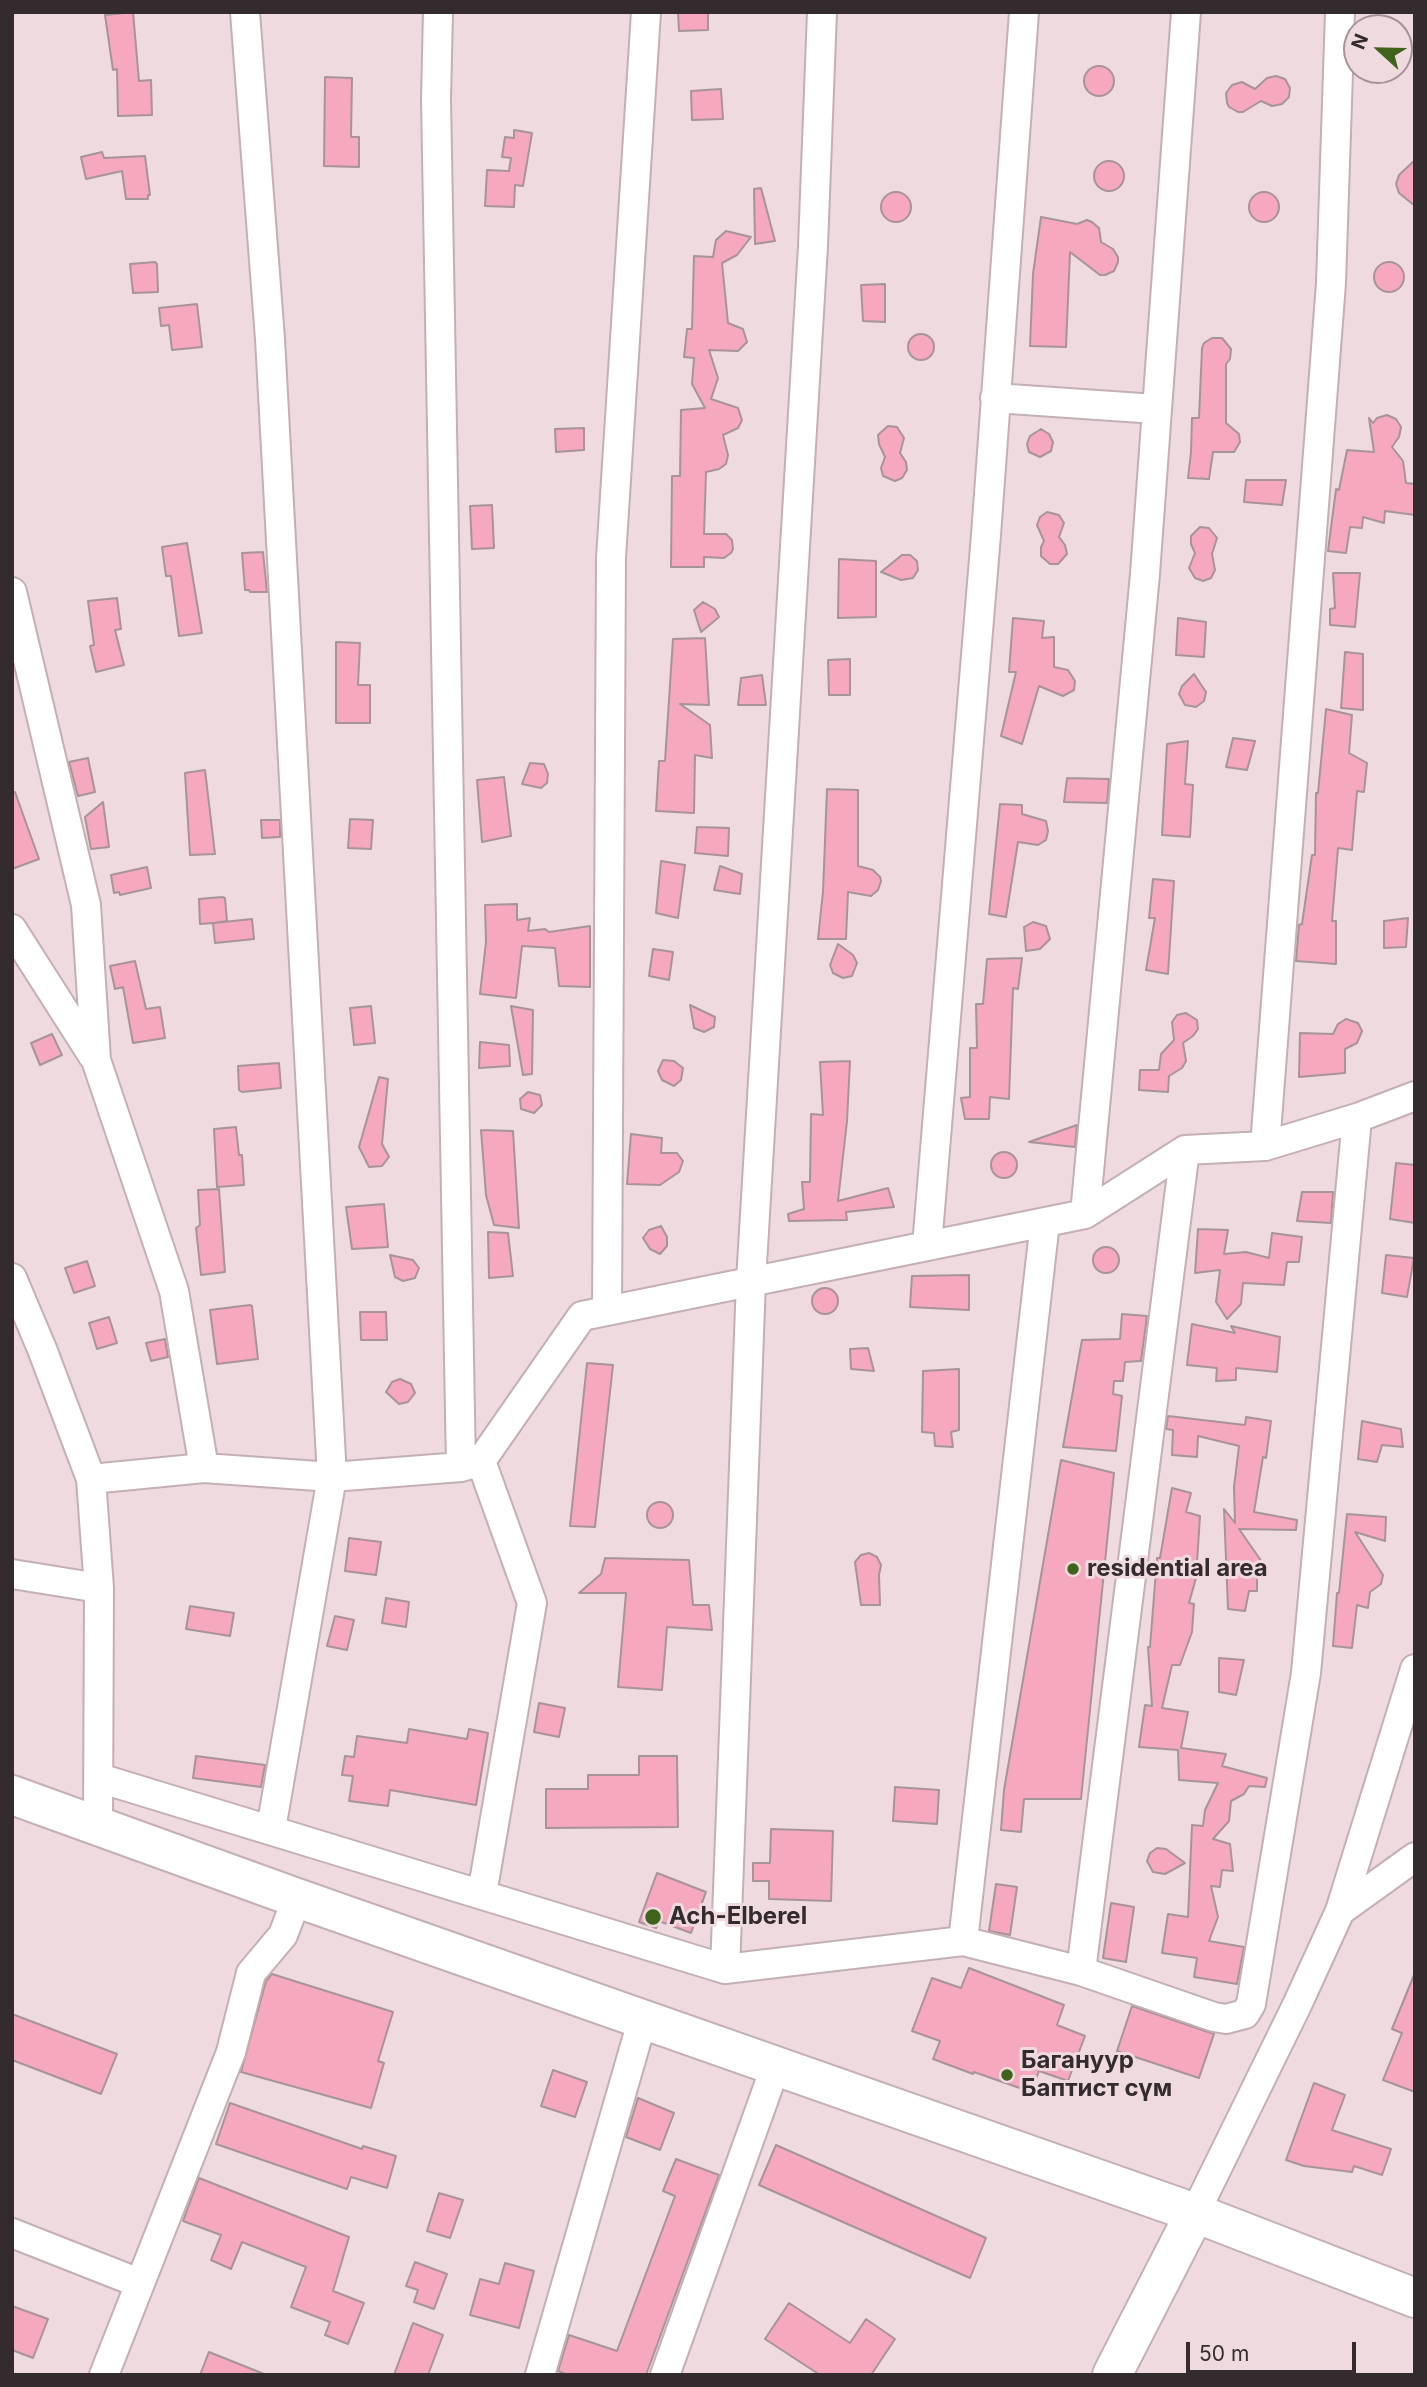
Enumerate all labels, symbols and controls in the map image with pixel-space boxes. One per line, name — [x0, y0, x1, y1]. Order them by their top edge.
north arrow — [1343, 14, 1413, 84]
text: N — [1347, 31, 1373, 53]
place label: residential area — [1087, 1555, 1268, 1583]
marker: residential area — [1065, 1561, 1081, 1577]
place label: Ach-Elberel — [669, 1903, 807, 1931]
marker: Ach-Elberel — [643, 1907, 663, 1927]
place label: Багануур Баптист сүм — [1021, 2047, 1172, 2103]
marker: Багануур Баптист сүм — [999, 2067, 1015, 2083]
scale bar — [1189, 2328, 1359, 2372]
text: 50 m — [1199, 2341, 1249, 2366]

